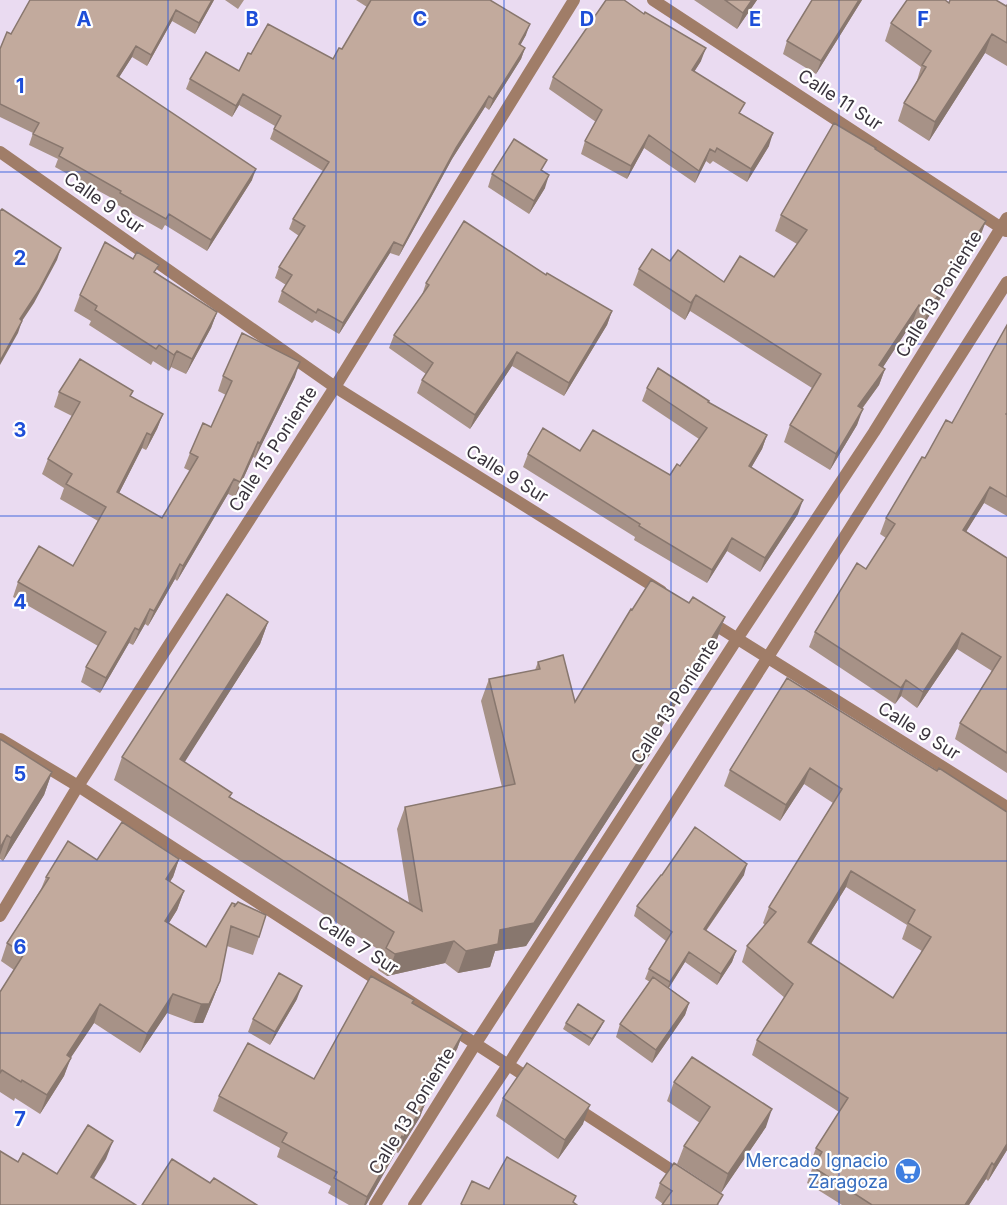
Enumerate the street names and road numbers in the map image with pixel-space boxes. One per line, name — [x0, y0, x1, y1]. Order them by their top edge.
street label: Calle 11 Sur — [794, 65, 887, 135]
street label: Calle 9 Sur — [60, 167, 148, 238]
street label: Calle 13 Poniente — [891, 226, 986, 361]
street label: Calle 15 Poniente — [224, 382, 321, 515]
street label: Calle 9 Sur — [462, 440, 552, 507]
street label: Calle 13 Poniente — [626, 634, 723, 767]
street label: Calle 9 Sur — [874, 697, 964, 764]
street label: Calle 7 Sur — [314, 911, 403, 978]
street label: Calle 13 Poniente — [364, 1043, 459, 1178]

